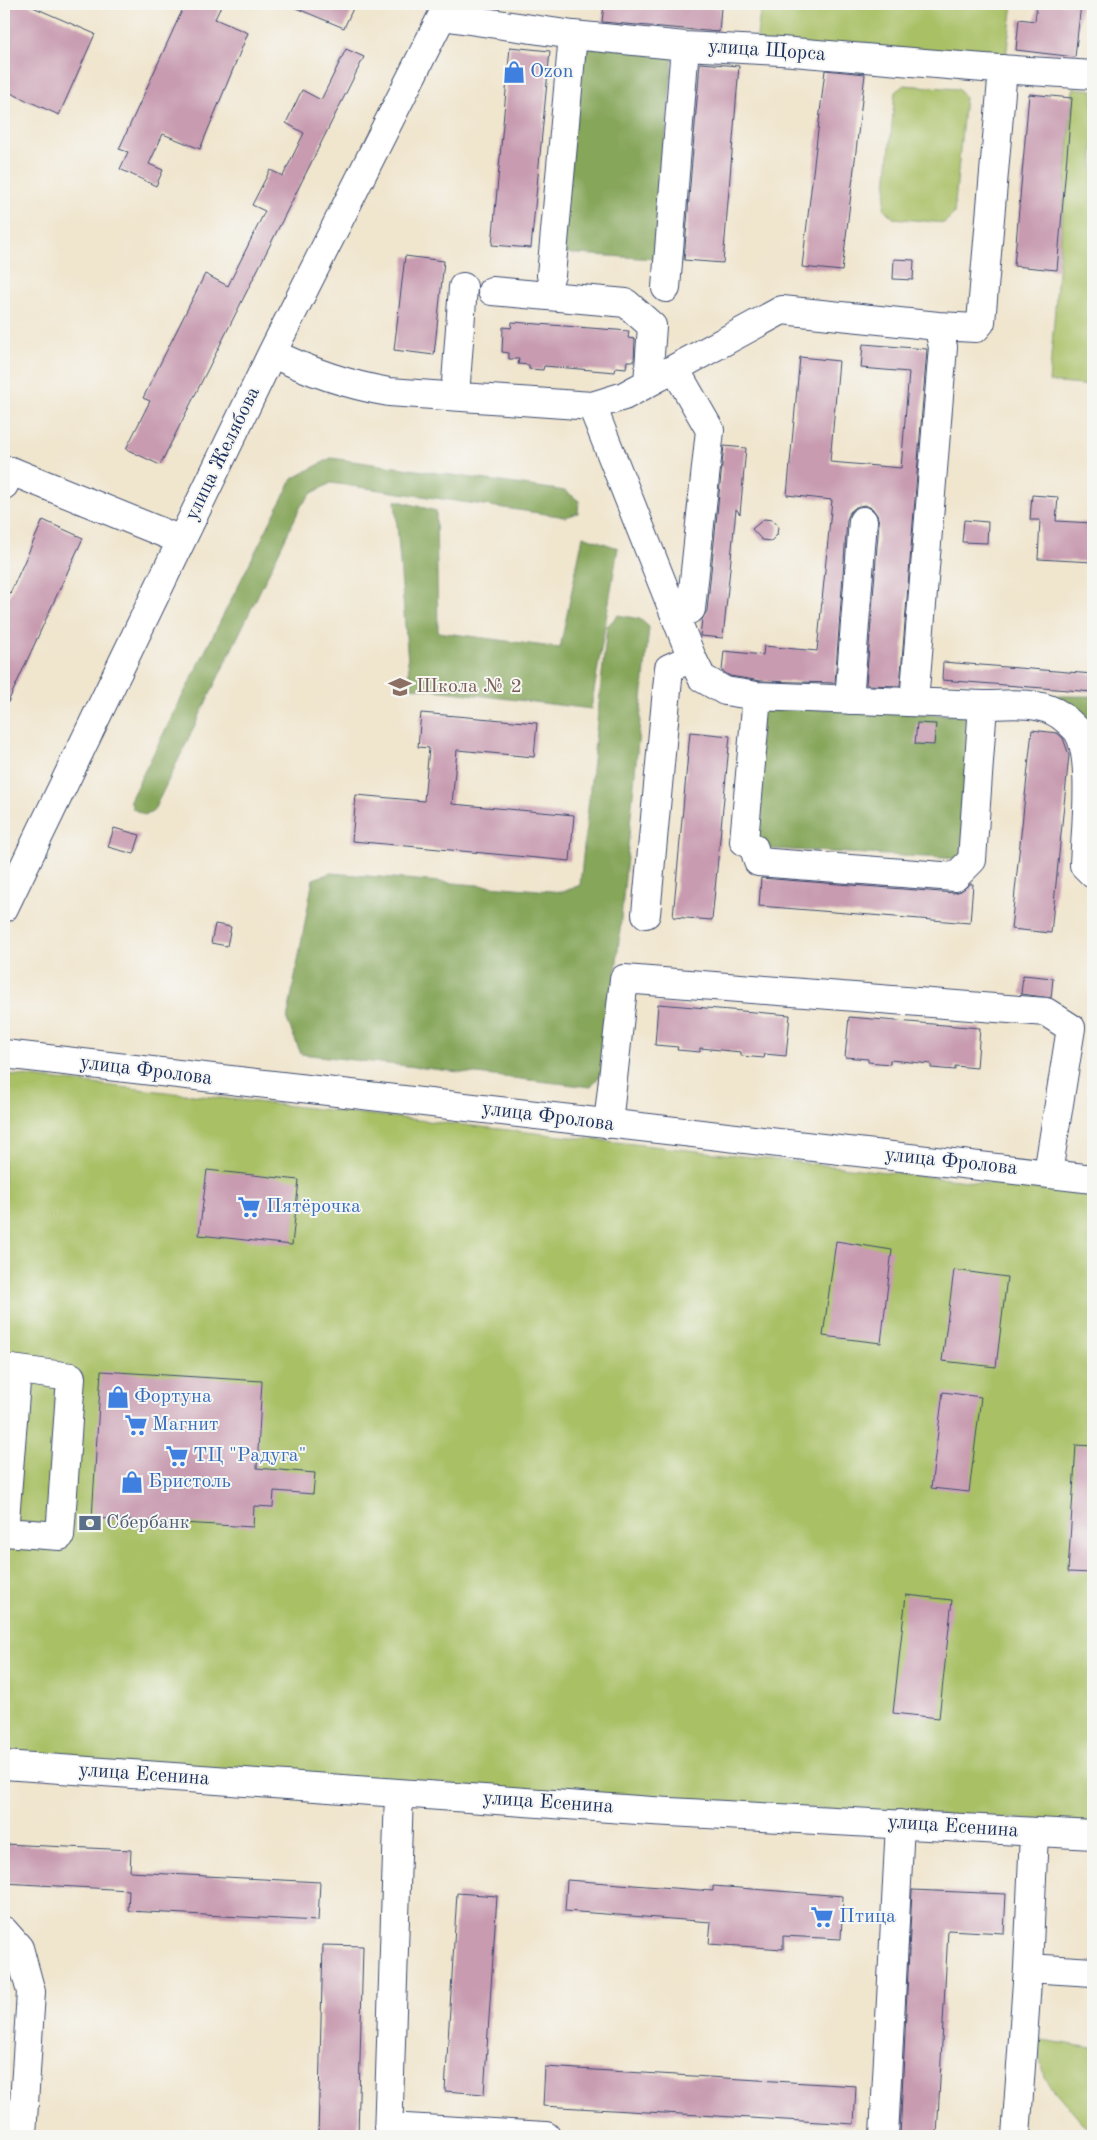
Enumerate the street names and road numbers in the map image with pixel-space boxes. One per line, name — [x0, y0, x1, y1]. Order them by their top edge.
street label: улица Щорса — [707, 37, 827, 65]
street label: улица Желябова — [182, 384, 264, 524]
street label: улица Фролова — [79, 1053, 213, 1089]
street label: улица Фролова — [481, 1099, 615, 1135]
street label: улица Фролова — [884, 1145, 1018, 1179]
street label: улица Есенина — [78, 1760, 210, 1790]
street label: улица Есенина — [482, 1788, 614, 1818]
street label: улица Есенина — [887, 1812, 1019, 1842]

